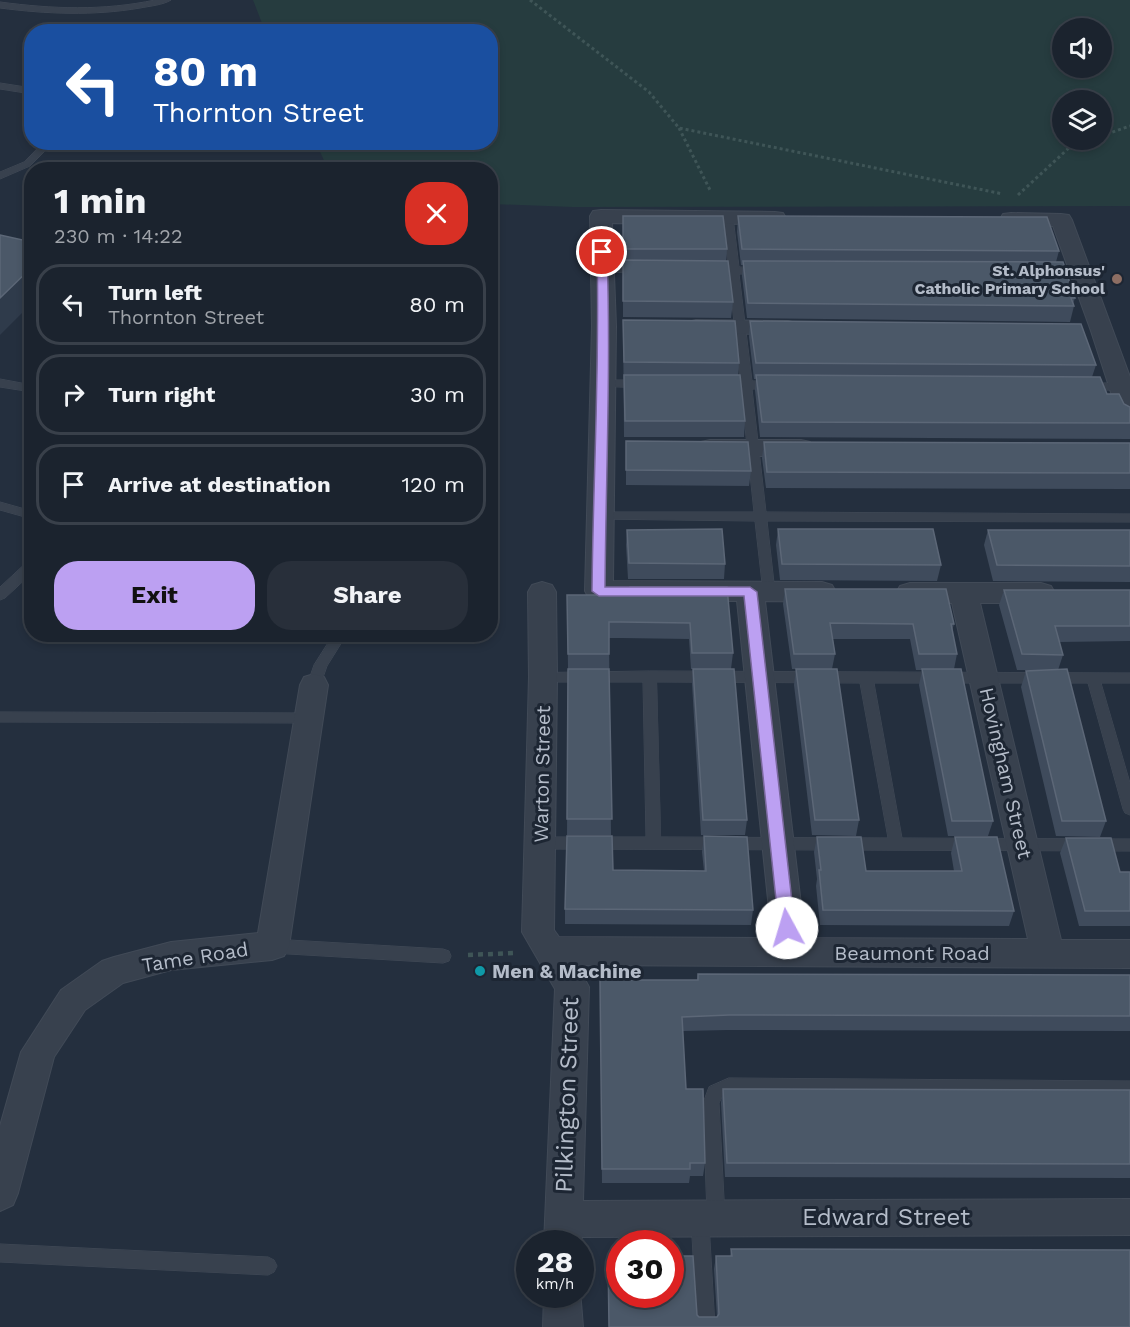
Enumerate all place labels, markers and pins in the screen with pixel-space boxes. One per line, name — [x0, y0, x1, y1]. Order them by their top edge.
pin — [576, 226, 627, 277]
place label: St. Alphonsus' Catholic Primary School — [915, 261, 1106, 298]
marker: St. Alphonsus' Catholic Primary School — [1110, 272, 1124, 286]
place label: Men & Machine — [492, 959, 642, 983]
marker: Men & Machine — [473, 964, 487, 978]

